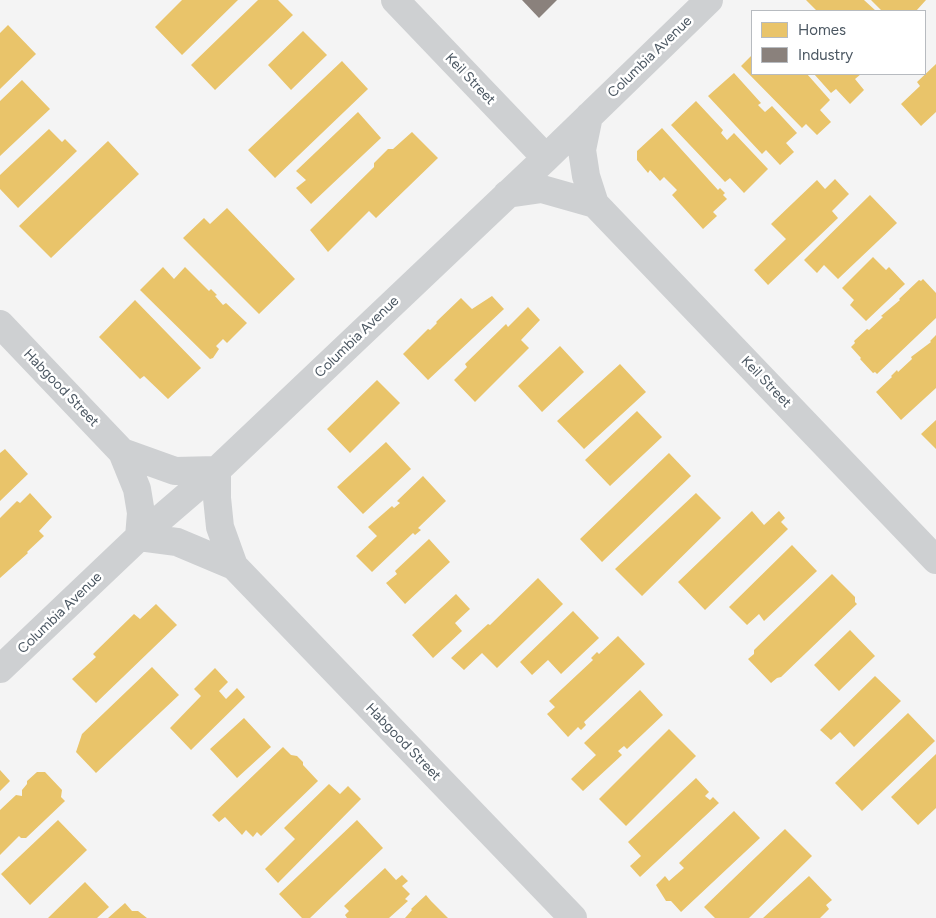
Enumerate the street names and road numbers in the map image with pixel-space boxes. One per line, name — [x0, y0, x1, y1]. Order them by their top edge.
street label: Columbia Avenue — [604, 13, 696, 101]
street label: Keil Street — [441, 50, 499, 108]
street label: Columbia Avenue — [311, 293, 403, 381]
street label: Habgood Street — [20, 346, 102, 430]
street label: Keil Street — [737, 353, 795, 411]
street label: Columbia Avenue — [14, 569, 106, 657]
street label: Habgood Street — [362, 700, 444, 784]

